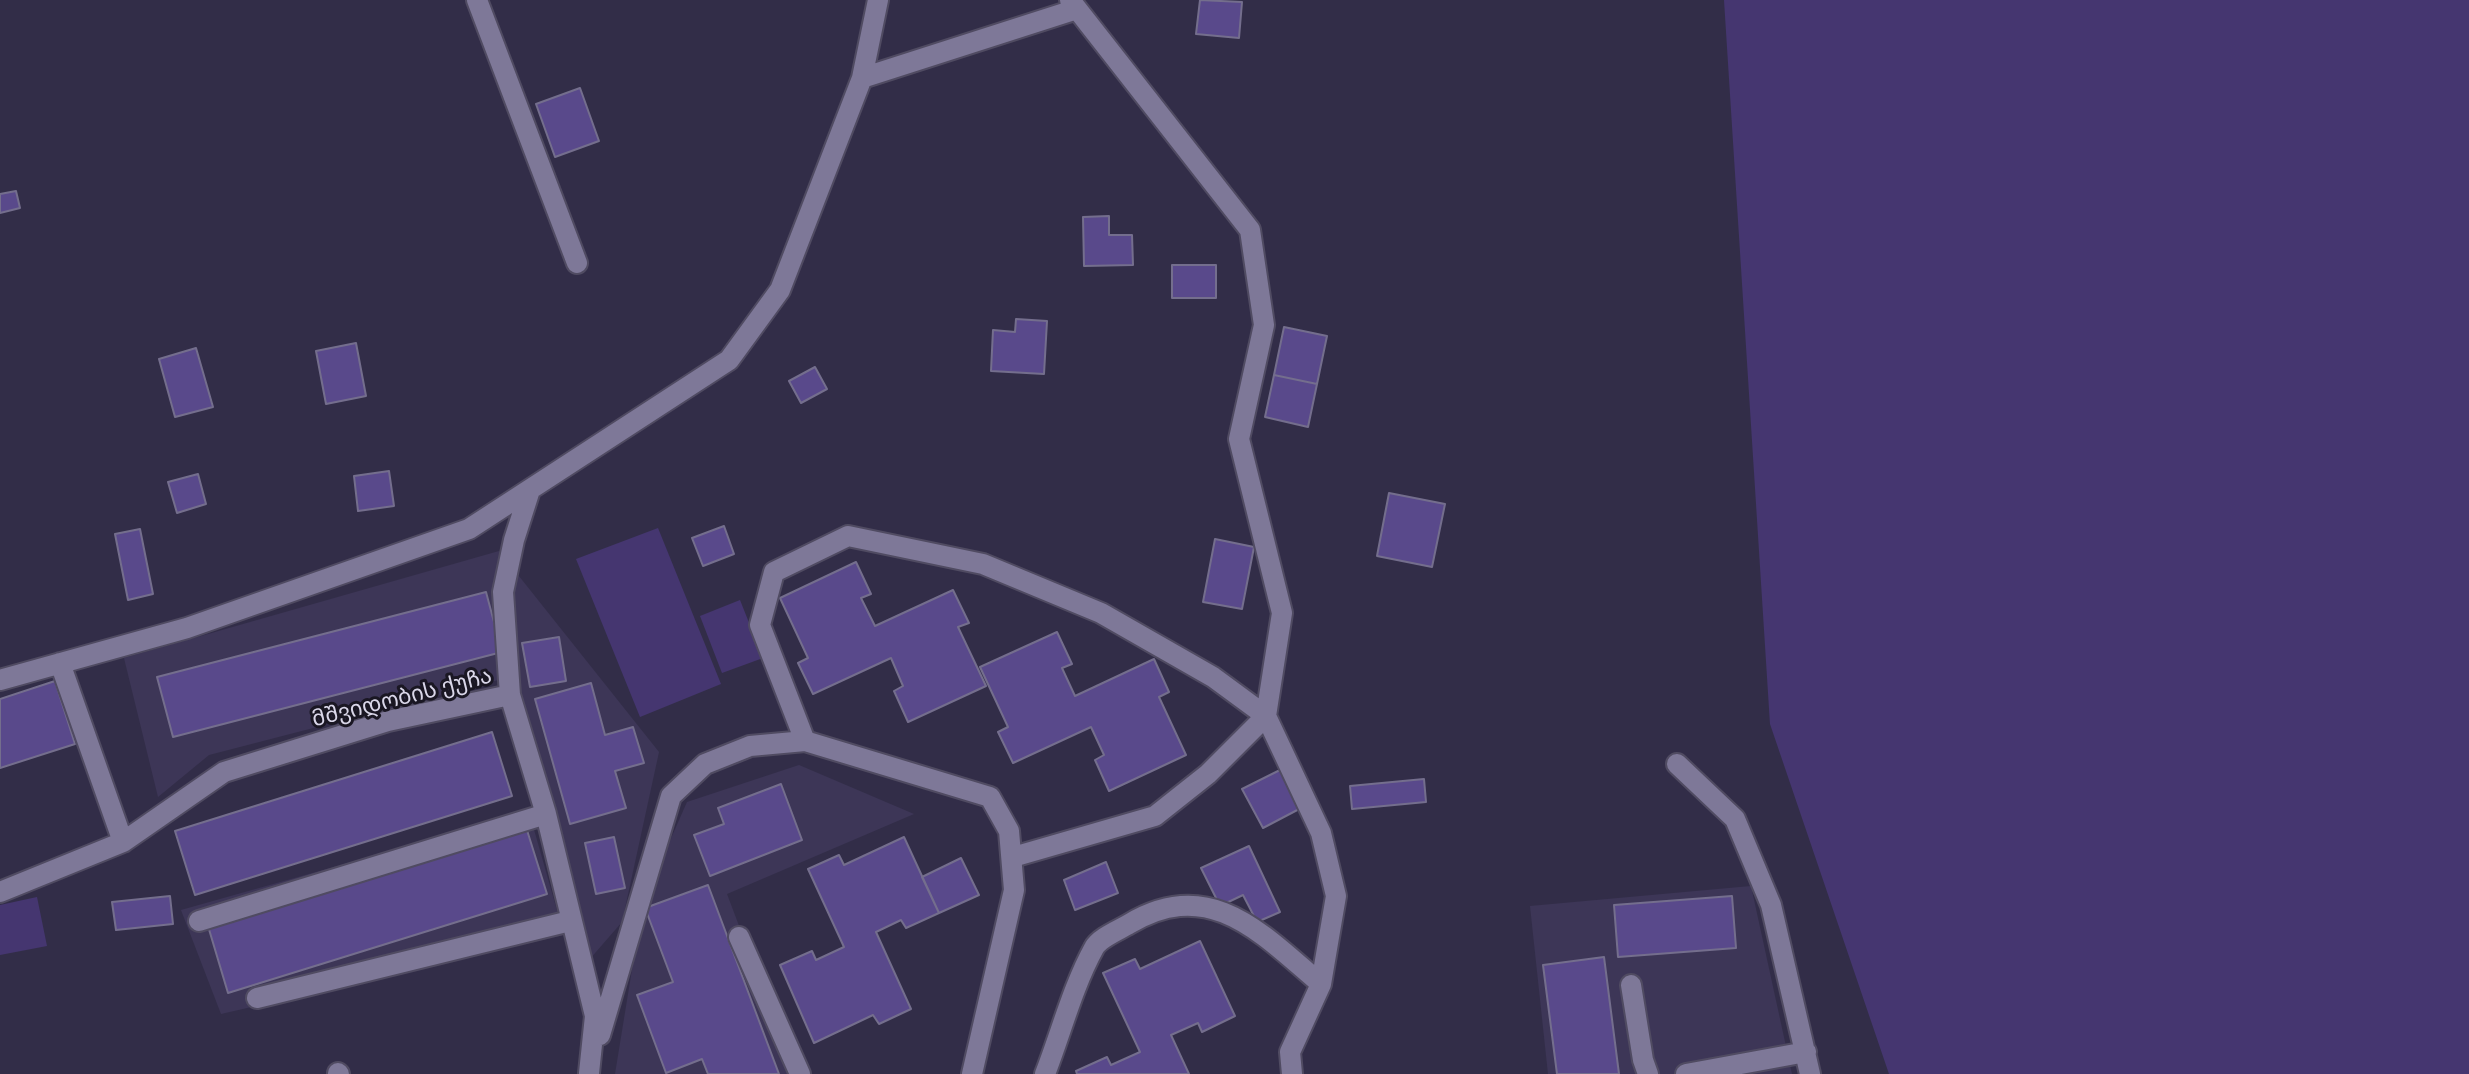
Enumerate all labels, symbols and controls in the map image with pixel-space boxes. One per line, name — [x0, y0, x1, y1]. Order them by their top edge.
street label: მშვიდობის ქუჩა — [309, 663, 495, 733]

